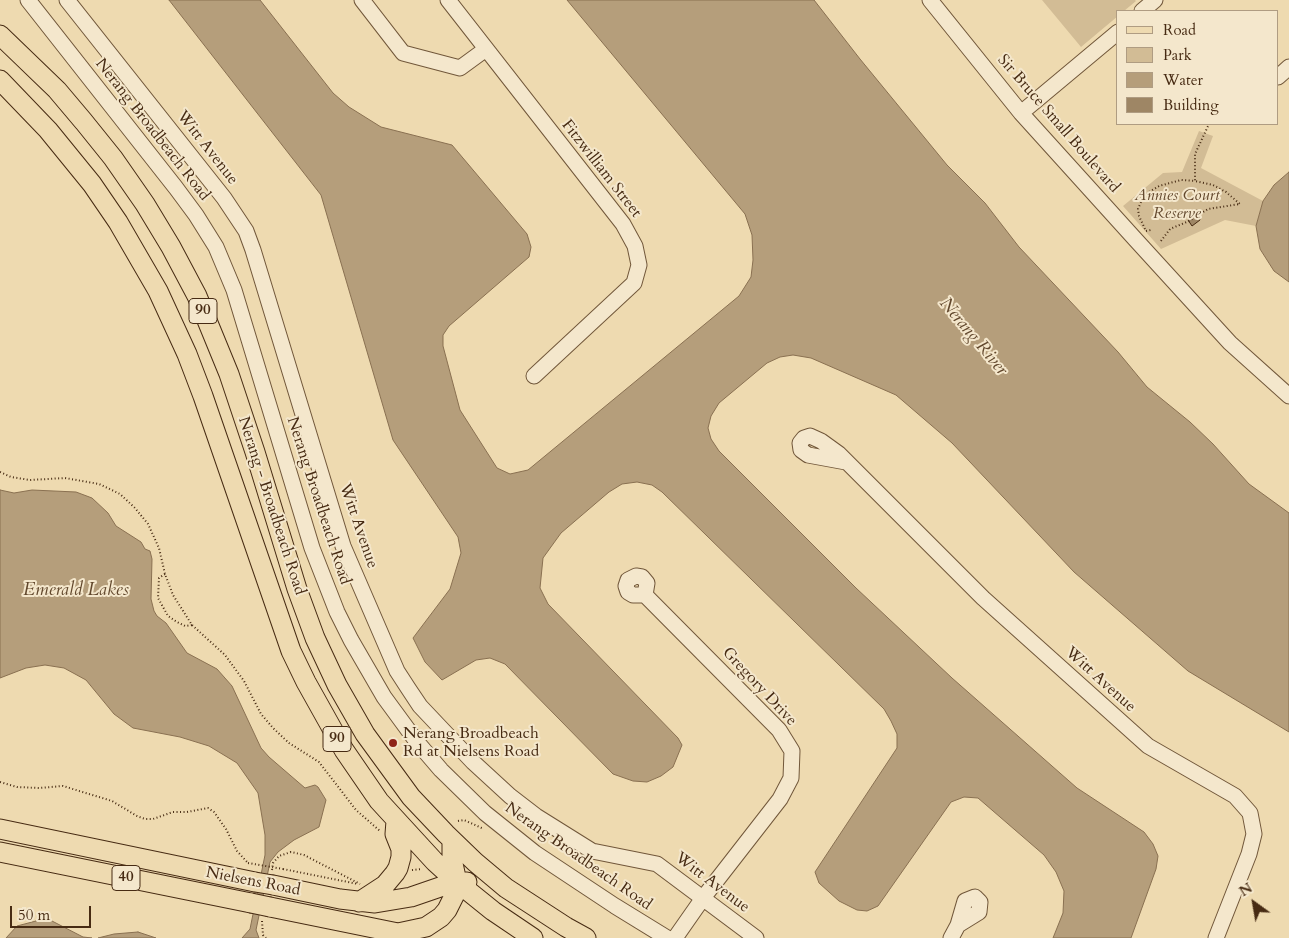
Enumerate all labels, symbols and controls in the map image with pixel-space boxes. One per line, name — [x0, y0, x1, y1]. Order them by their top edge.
legend — [1116, 10, 1279, 125]
text: Road — [1163, 20, 1196, 40]
text: Park — [1163, 45, 1192, 65]
street label: Sir Bruce Small Boulevard — [993, 51, 1123, 197]
street label: Nerang Broadbeach Road — [91, 55, 213, 205]
text: Water — [1163, 70, 1203, 90]
text: Building — [1163, 95, 1219, 115]
street label: Witt Avenue — [172, 107, 242, 189]
street label: Fitzwilliam Street — [557, 116, 645, 222]
park label: Annies Court Reserve — [1135, 186, 1219, 224]
water label: Nerang River — [934, 294, 1012, 380]
road number: 90 — [189, 298, 217, 324]
street label: Nerang - Broadbeach Road — [233, 414, 309, 598]
street label: Nerang Broadbeach Road — [282, 415, 354, 587]
street label: Witt Avenue — [335, 481, 381, 571]
water label: Emerald Lakes — [23, 580, 129, 602]
street label: Witt Avenue — [1061, 643, 1139, 717]
street label: Gregory Drive — [718, 644, 800, 730]
place label: Nerang Broadbeach Rd at Nielsens Road — [403, 724, 539, 762]
road number: 90 — [323, 726, 351, 752]
marker: Nerang Broadbeach Rd at Nielsens Road — [387, 737, 399, 749]
street label: Nerang Broadbeach Road — [501, 799, 655, 915]
street label: Witt Avenue — [671, 849, 753, 917]
street label: Nielsens Road — [204, 863, 302, 901]
road number: 40 — [112, 866, 140, 890]
north arrow — [1229, 878, 1279, 928]
text: N — [1236, 879, 1256, 901]
scale bar — [12, 896, 94, 928]
text: 50 m — [18, 905, 50, 925]

